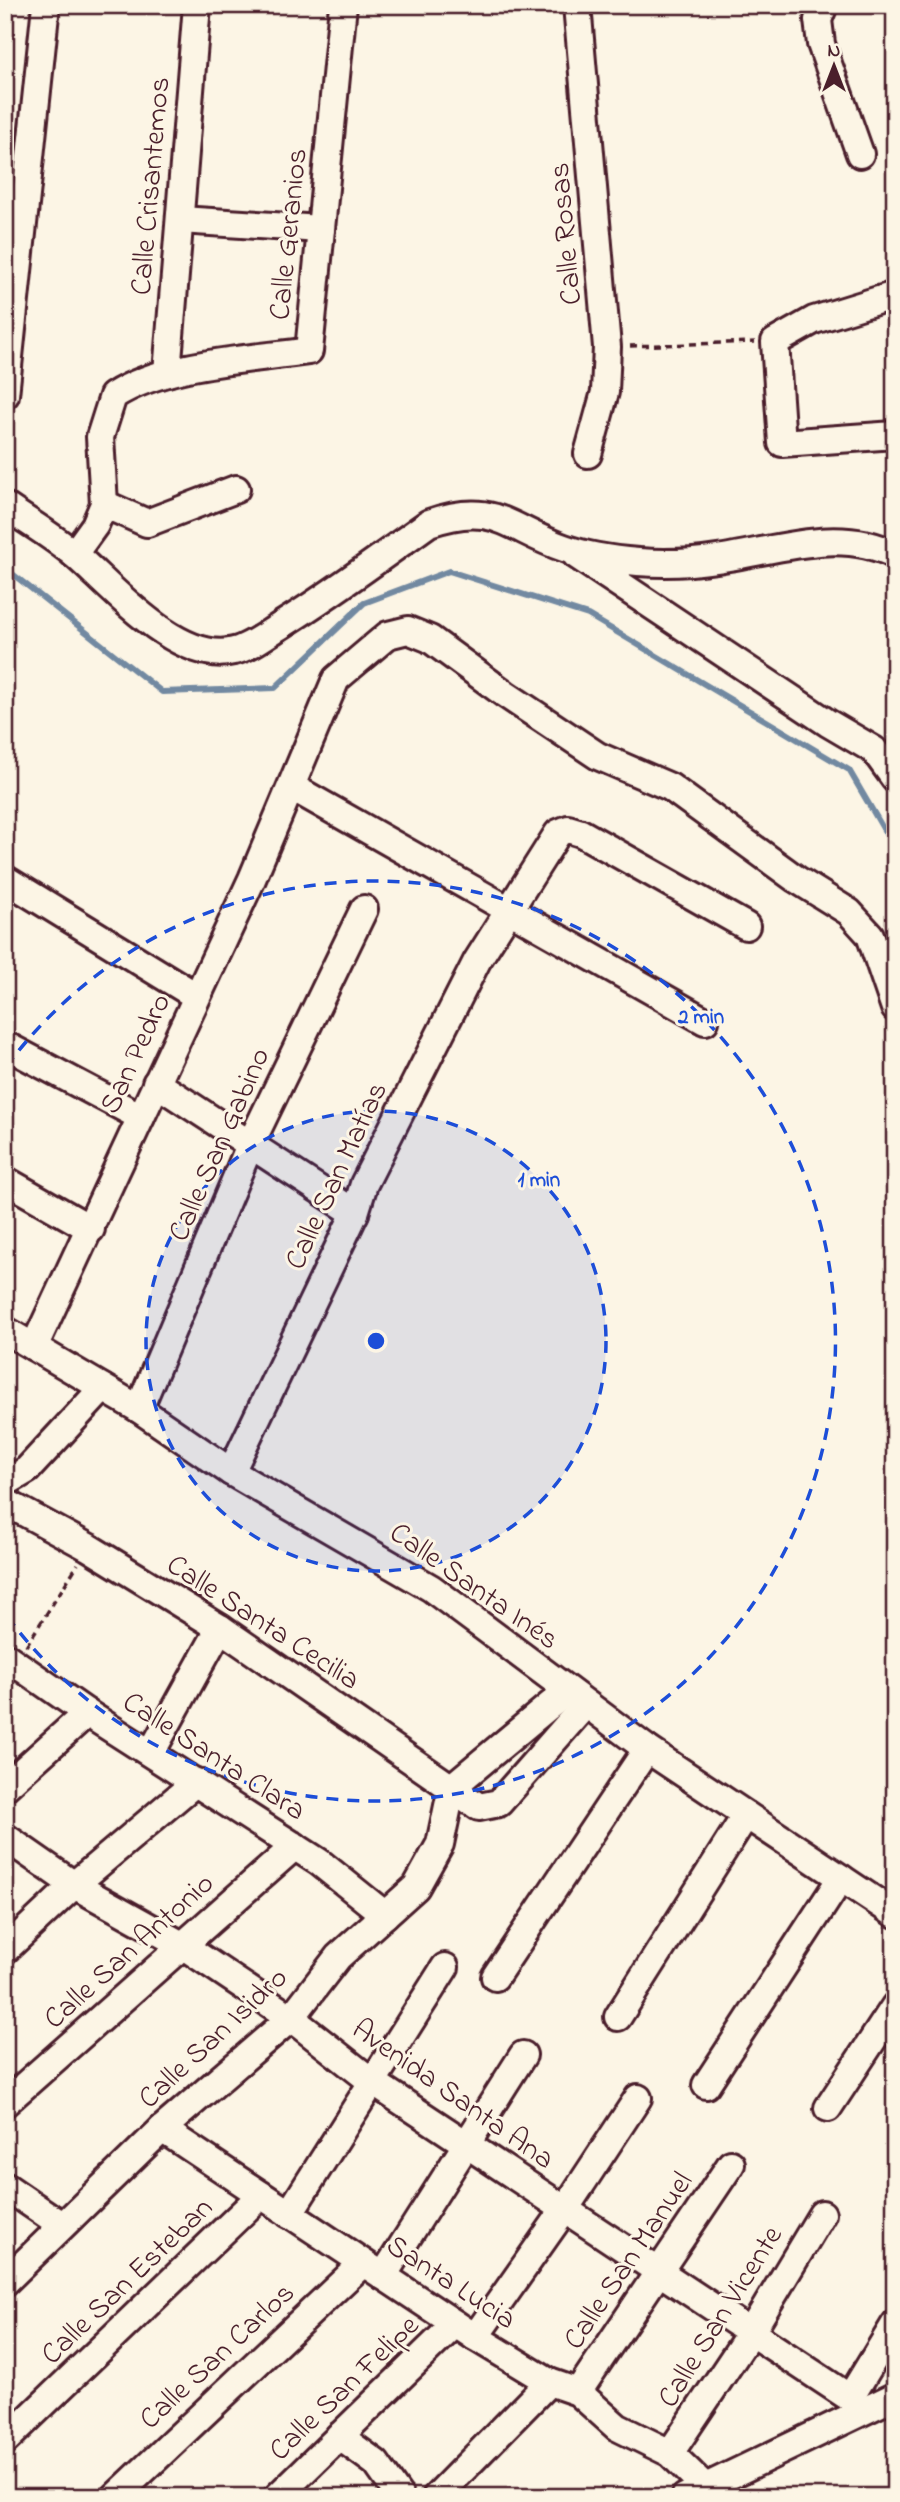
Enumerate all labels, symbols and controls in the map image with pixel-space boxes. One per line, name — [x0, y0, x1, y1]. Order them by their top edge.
north arrow — [799, 32, 869, 102]
text: N — [828, 38, 841, 65]
street label: Calle Crisantemos — [121, 75, 183, 297]
street label: Calle Geranios — [259, 146, 321, 322]
street label: Calle Rosas — [539, 161, 595, 307]
street label: San Pedro — [90, 987, 184, 1122]
text: 2 min — [677, 1003, 724, 1033]
street label: Calle San Gabino — [158, 1041, 283, 1249]
street label: Calle San Matías — [275, 1075, 401, 1277]
text: 1 min — [518, 1166, 560, 1196]
centre of rings — [364, 1329, 388, 1353]
street label: Calle Santa Inés — [379, 1513, 567, 1662]
street label: Calle Santa Cecilia — [157, 1544, 368, 1703]
street label: Calle Santa Clara — [113, 1682, 314, 1833]
street label: Calle San Antonio — [35, 1864, 225, 2041]
street label: Calle San Isidro — [129, 1958, 299, 2120]
street label: Avenida Santa Ana — [342, 2009, 563, 2182]
street label: Calle San Manuel — [554, 2164, 705, 2359]
street label: Calle San Esteban — [32, 2188, 224, 2376]
street label: Calle San Vicente — [648, 2217, 795, 2417]
street label: Santa Lucia — [377, 2225, 524, 2342]
street label: Calle San Carlos — [130, 2273, 306, 2441]
street label: Calle San Felipe — [260, 2305, 431, 2473]

